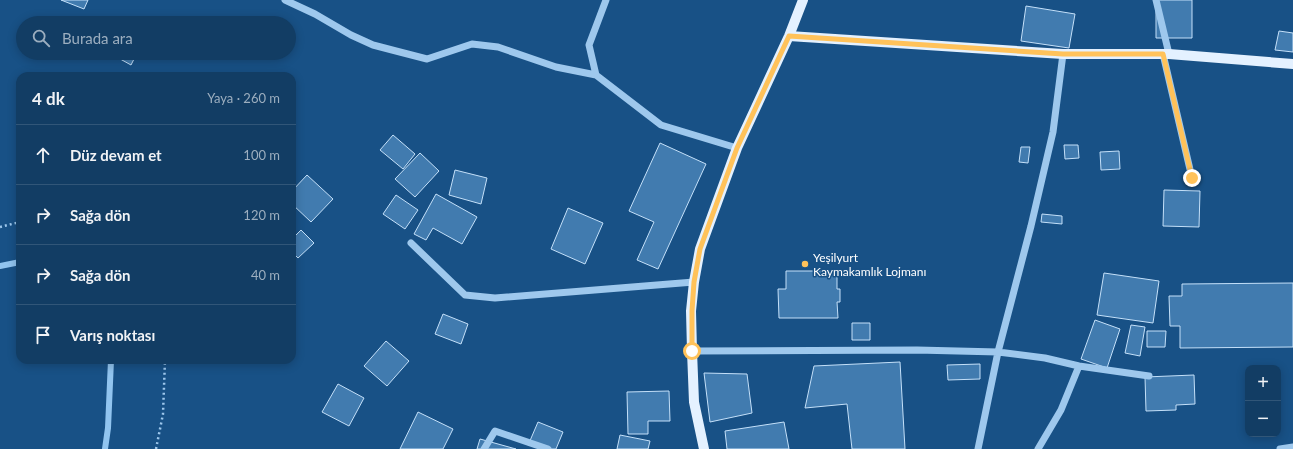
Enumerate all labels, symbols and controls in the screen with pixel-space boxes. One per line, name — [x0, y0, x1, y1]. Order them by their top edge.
search box — [16, 16, 296, 60]
icon: search — [30, 27, 52, 49]
text: Burada ara — [62, 29, 133, 47]
text: 4 dk — [32, 88, 65, 109]
text: Yaya · 260 m — [207, 90, 280, 106]
icon: ahead — [32, 144, 54, 166]
text: Düz devam et — [70, 146, 162, 164]
text: 100 m — [243, 147, 280, 163]
route end — [1183, 169, 1201, 187]
icon: right — [32, 204, 54, 226]
text: Sağa dön — [70, 206, 131, 224]
text: 120 m — [243, 207, 280, 223]
place label: Yeşilyurt Kaymakamlık Lojmanı — [813, 250, 926, 279]
marker: Yeşilyurt Kaymakamlık Lojmanı — [800, 259, 810, 269]
icon: right — [32, 264, 54, 286]
text: Sağa dön — [70, 266, 131, 284]
text: 40 m — [251, 267, 280, 283]
icon: arrive — [32, 324, 54, 346]
text: Varış noktası — [70, 326, 155, 344]
route start — [683, 342, 701, 360]
map controls — [1245, 365, 1281, 437]
button: + — [1245, 365, 1281, 401]
button: − — [1245, 401, 1281, 437]

